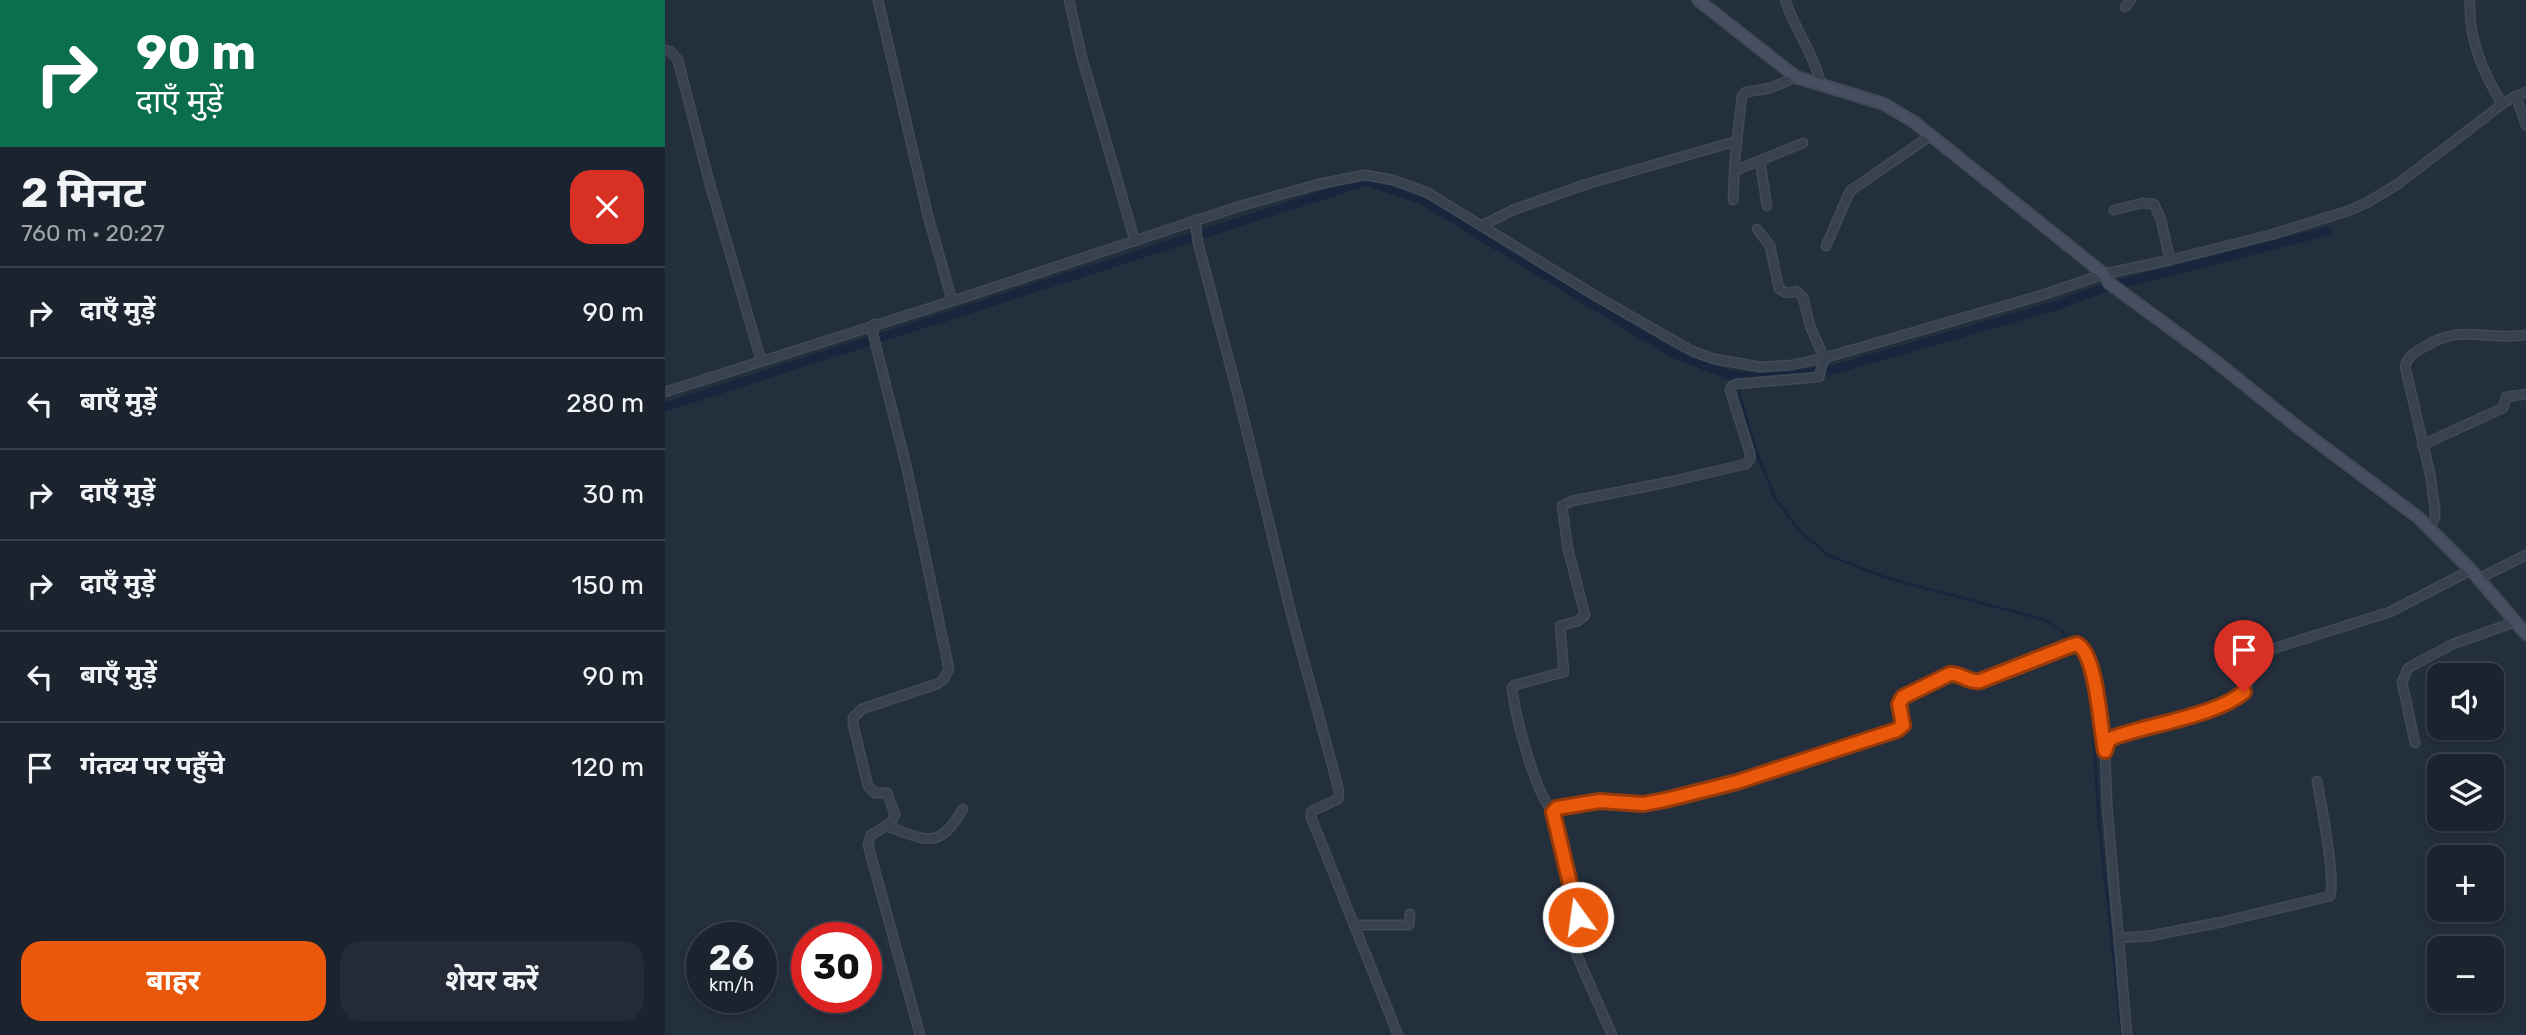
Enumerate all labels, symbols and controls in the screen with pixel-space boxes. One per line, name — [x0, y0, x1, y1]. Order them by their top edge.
text: 90 m — [136, 23, 256, 81]
icon: right — [21, 28, 112, 119]
text: दाएँ मुड़ें — [136, 82, 223, 120]
text: 2 मिनट — [21, 168, 145, 218]
button: close — [570, 170, 644, 244]
text: 760 m · 20:27 — [21, 219, 165, 247]
icon: right — [21, 294, 59, 332]
text: दाएँ मुड़ें — [80, 295, 155, 326]
text: 90 m — [583, 297, 644, 328]
icon: left — [21, 385, 59, 423]
text: बाएँ मुड़ें — [80, 386, 157, 417]
text: 280 m — [566, 388, 644, 419]
icon: right — [21, 476, 59, 514]
text: दाएँ मुड़ें — [80, 477, 155, 508]
text: 30 m — [582, 479, 644, 510]
icon: right — [21, 567, 59, 605]
text: दाएँ मुड़ें — [80, 568, 155, 599]
text: 150 m — [571, 570, 644, 601]
pin — [2214, 620, 2274, 692]
icon: arrive — [2225, 631, 2263, 669]
icon: left — [21, 658, 59, 696]
text: बाएँ मुड़ें — [80, 659, 157, 690]
text: 90 m — [583, 661, 644, 692]
map controls — [2427, 663, 2504, 1013]
button: sound — [2427, 663, 2504, 740]
icon: arrive — [21, 749, 59, 787]
text: गंतव्य पर पहुँचे — [80, 750, 225, 781]
text: 120 m — [572, 752, 644, 783]
button: layers — [2427, 754, 2504, 831]
button: + — [2427, 845, 2504, 922]
position arrow — [1541, 880, 1615, 954]
speed limit sign: 30 — [791, 922, 882, 1013]
button: − — [2427, 936, 2504, 1013]
text: 26 — [709, 937, 754, 979]
button: बाहर — [21, 941, 326, 1021]
button: शेयर करें — [340, 941, 644, 1021]
text: km/h — [709, 974, 754, 996]

